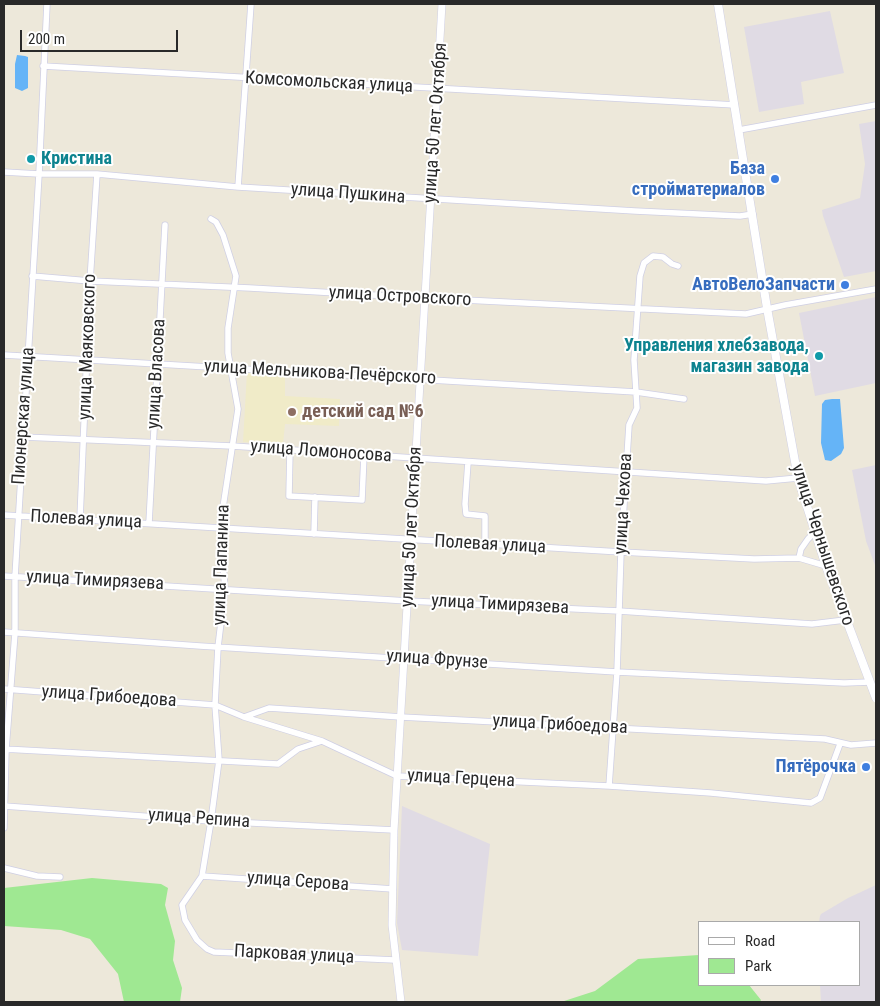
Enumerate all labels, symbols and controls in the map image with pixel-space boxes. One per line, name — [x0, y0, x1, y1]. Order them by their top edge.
scale bar — [22, 20, 180, 52]
text: 200 m — [28, 30, 65, 48]
street label: улица 50 лет Октября — [420, 42, 452, 204]
street label: Комсомольская улица — [244, 68, 414, 98]
place label: Кристина — [41, 148, 112, 170]
marker: Кристина — [25, 153, 37, 165]
place label: База стройматериалов — [632, 158, 765, 200]
marker: База стройматериалов — [769, 173, 781, 185]
street label: улица Пушкина — [290, 179, 406, 209]
street label: улица Маяковского — [75, 273, 101, 421]
place label: АвтоВелоЗапчасти — [692, 274, 835, 296]
marker: АвтоВелоЗапчасти — [839, 279, 851, 291]
street label: улица Островского — [328, 282, 472, 312]
street label: улица Власова — [143, 318, 171, 430]
place label: Управления хлебзавода, магазин завода — [624, 335, 809, 378]
street label: Пионерская улица — [8, 347, 40, 485]
marker: Управления хлебзавода, магазин завода — [813, 350, 825, 362]
street label: улица Мельникова-Печёрского — [203, 356, 437, 390]
place label: детский сад №6 — [302, 401, 424, 423]
marker: детский сад №6 — [286, 406, 298, 418]
street label: улица Ломоносова — [250, 436, 392, 468]
street label: улица 50 лет Октября — [397, 446, 427, 608]
street label: улица Чехова — [611, 453, 637, 555]
street label: улица Чернышевского — [786, 461, 858, 629]
street label: улица Папанина — [209, 504, 235, 626]
street label: Полевая улица — [30, 506, 142, 534]
street label: Полевая улица — [434, 531, 546, 559]
street label: улица Тимирязева — [26, 567, 164, 595]
street label: улица Тимирязева — [431, 591, 569, 619]
street label: улица Фрунзе — [385, 646, 489, 674]
street label: улица Грибоедова — [41, 682, 177, 712]
street label: улица Грибоедова — [492, 711, 628, 739]
place label: Пятёрочка — [776, 756, 856, 778]
marker: Пятёрочка — [860, 761, 872, 773]
street label: улица Герцена — [407, 765, 515, 793]
street label: улица Репина — [147, 805, 251, 833]
street label: улица Серова — [246, 868, 350, 896]
legend — [698, 921, 860, 986]
text: Road — [745, 932, 775, 950]
street label: Парковая улица — [233, 941, 355, 969]
text: Park — [745, 957, 772, 975]

